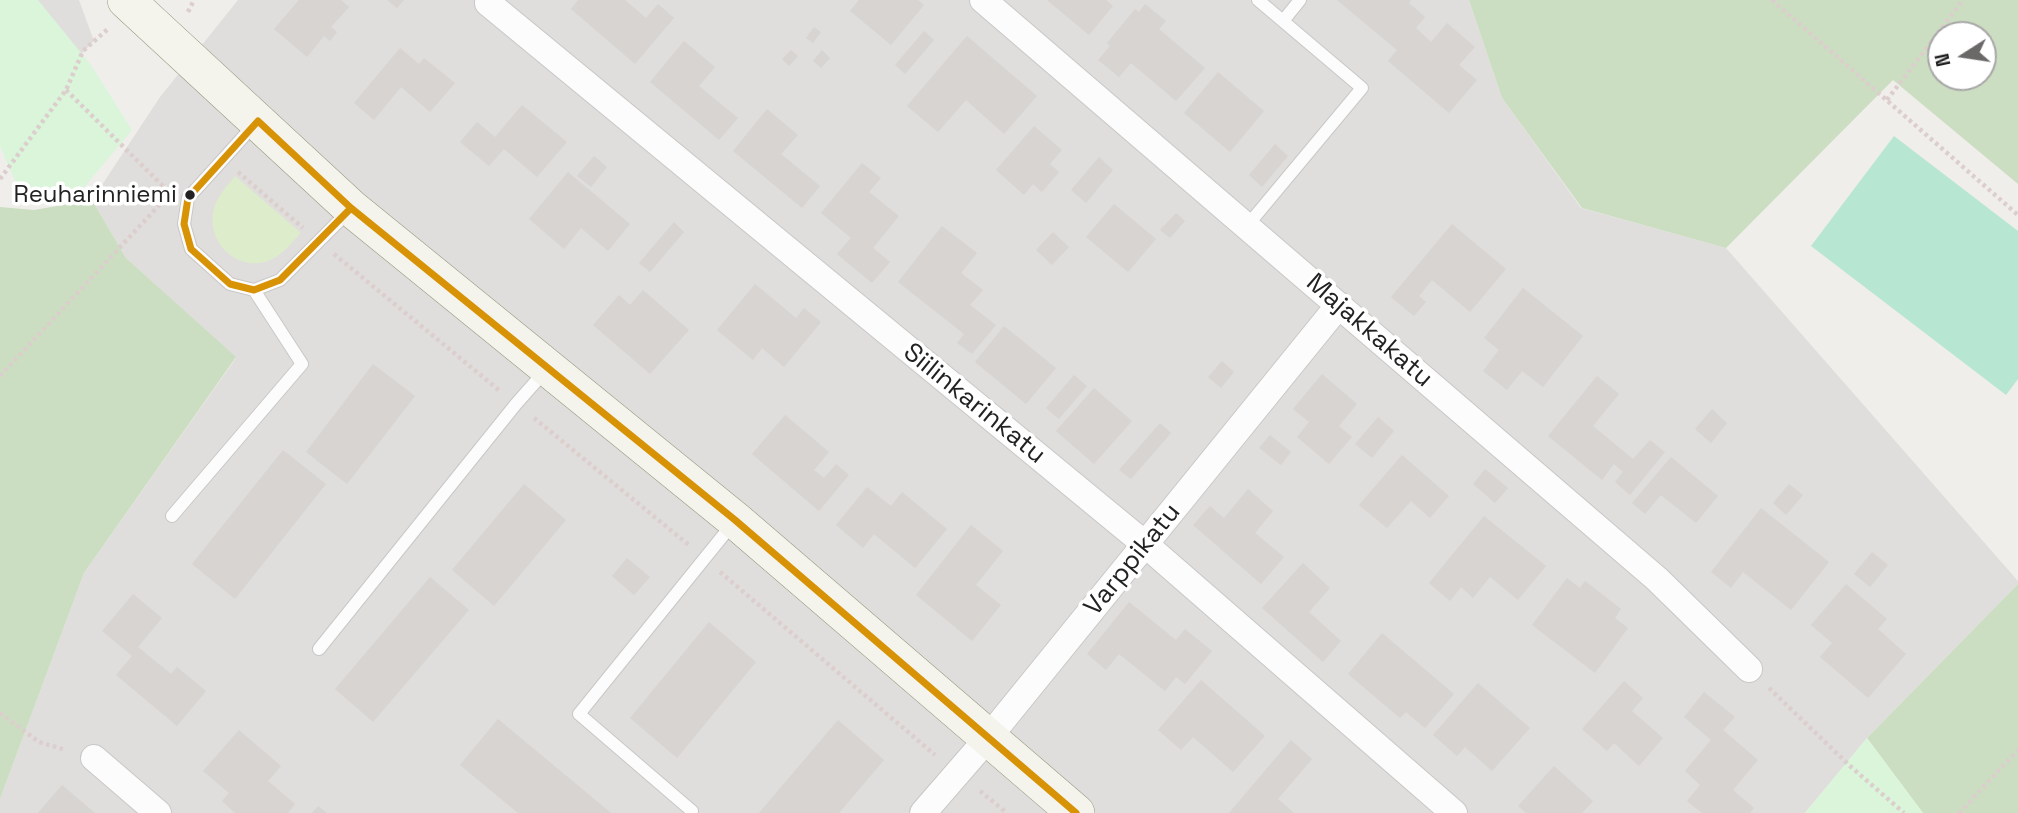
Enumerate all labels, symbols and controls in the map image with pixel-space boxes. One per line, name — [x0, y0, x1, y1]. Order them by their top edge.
north arrow — [1927, 21, 1997, 91]
text: N — [1929, 51, 1956, 69]
place label: Reuharinniemi — [13, 181, 177, 209]
marker: Reuharinniemi — [183, 188, 197, 202]
street label: Majakkakatu — [1299, 268, 1439, 394]
street label: Siilinkarinkatu — [897, 337, 1051, 471]
street label: Varppikatu — [1078, 498, 1188, 622]

